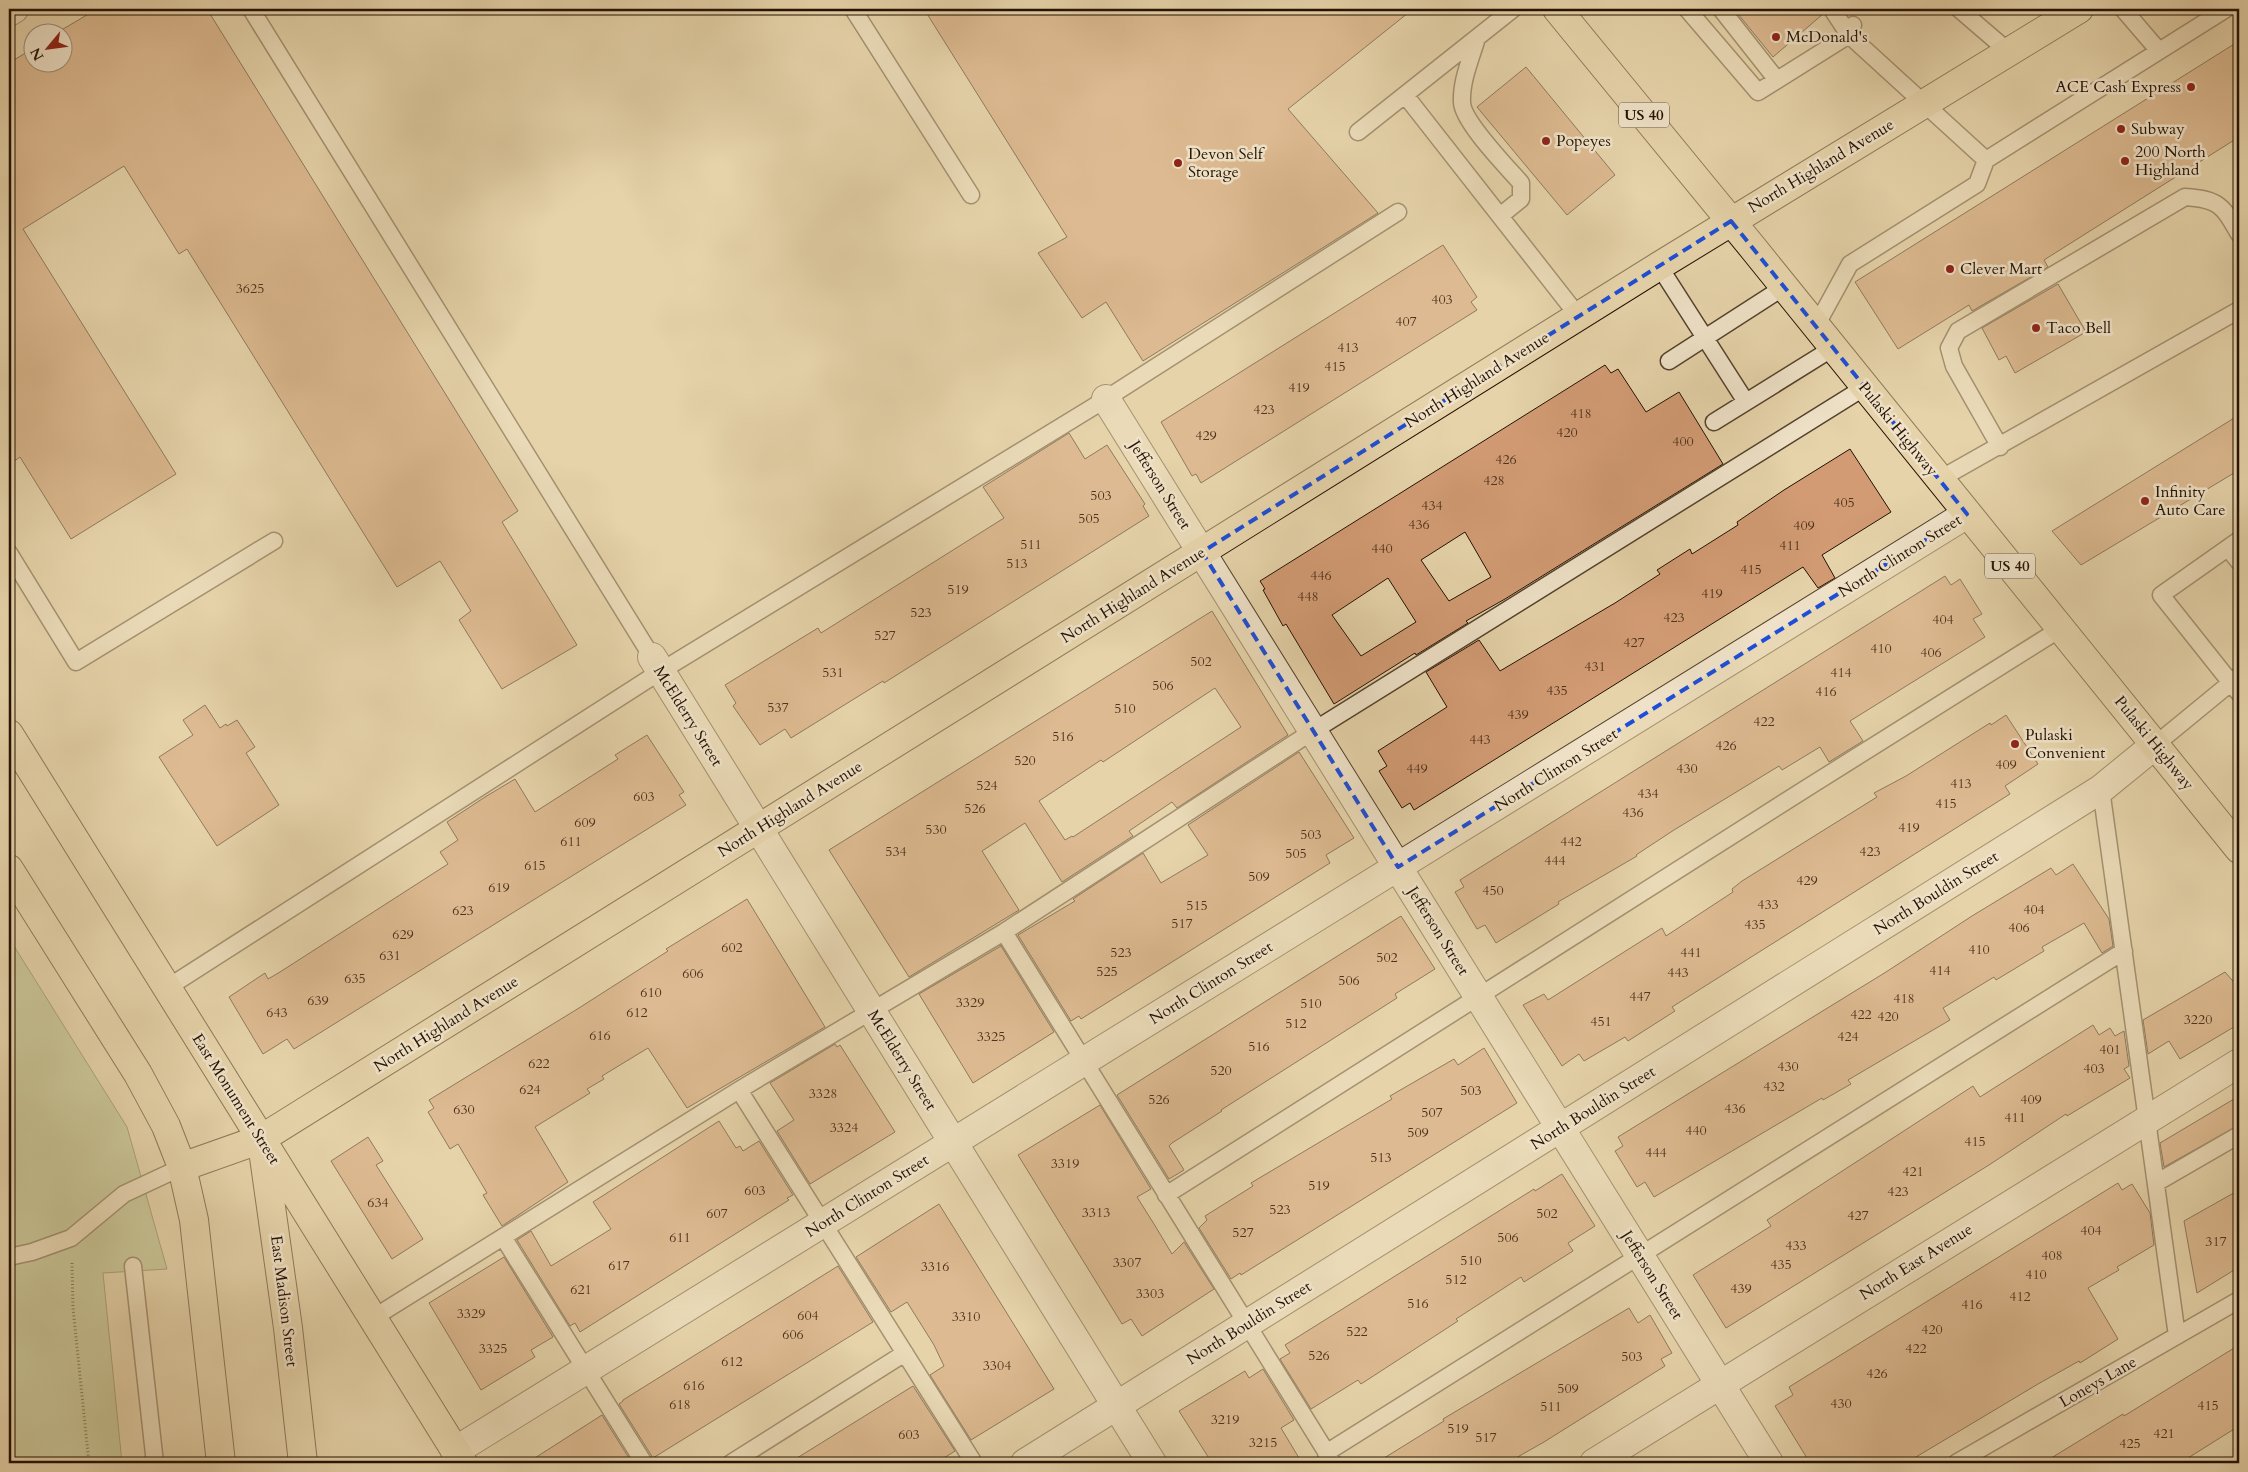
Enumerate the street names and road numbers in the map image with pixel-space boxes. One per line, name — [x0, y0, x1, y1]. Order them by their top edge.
road number: US 40 — [1619, 102, 1669, 128]
street label: North Highland Avenue — [1744, 114, 1898, 218]
street label: North Highland Avenue — [1400, 327, 1554, 433]
street label: Pulaski Highway — [1853, 377, 1943, 481]
street label: Jefferson Street — [1123, 435, 1196, 534]
street label: North Clinton Street — [1834, 509, 1966, 603]
street label: North Highland Avenue — [1056, 542, 1210, 648]
road number: US 40 — [1985, 554, 2035, 578]
street label: McElderry Street — [648, 661, 728, 771]
street label: Pulaski Highway — [2109, 691, 2199, 795]
street label: North Clinton Street — [1490, 723, 1622, 817]
street label: North Highland Avenue — [713, 756, 867, 862]
street label: North Bouldin Street — [1869, 846, 2003, 940]
street label: Jefferson Street — [1401, 881, 1474, 980]
street label: North Clinton Street — [1145, 936, 1277, 1030]
street label: North Highland Avenue — [369, 971, 523, 1077]
street label: McElderry Street — [862, 1005, 942, 1115]
street label: East Monument Street — [187, 1029, 285, 1169]
street label: North Bouldin Street — [1526, 1061, 1660, 1155]
street label: North Clinton Street — [801, 1149, 933, 1243]
street label: North East Avenue — [1855, 1218, 1977, 1306]
street label: Jefferson Street — [1615, 1225, 1688, 1324]
street label: East Madison Street — [265, 1234, 303, 1368]
street label: North Bouldin Street — [1182, 1276, 1316, 1370]
street label: Loneys Lane — [2055, 1351, 2141, 1413]

